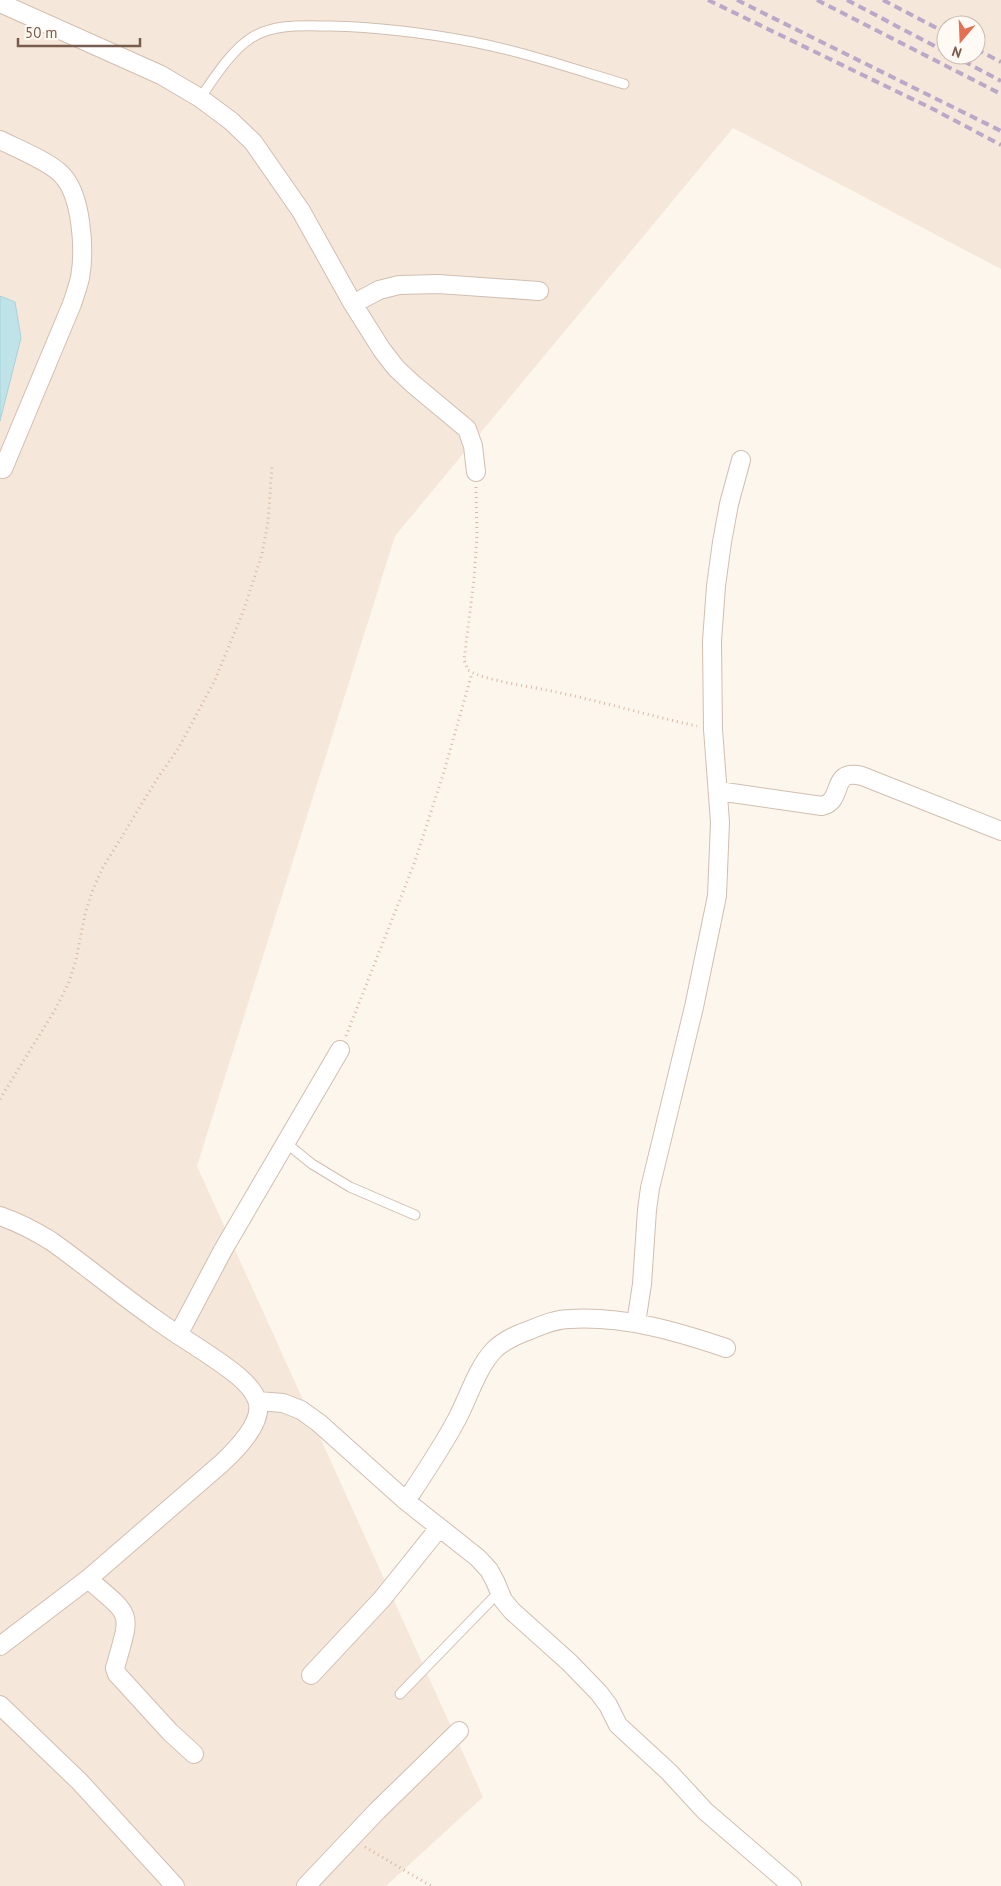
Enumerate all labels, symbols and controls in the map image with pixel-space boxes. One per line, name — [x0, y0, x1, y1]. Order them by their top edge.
scale bar — [18, 15, 140, 47]
north arrow — [936, 15, 986, 65]
text: 50 m — [25, 23, 58, 42]
text: N — [949, 42, 964, 62]

